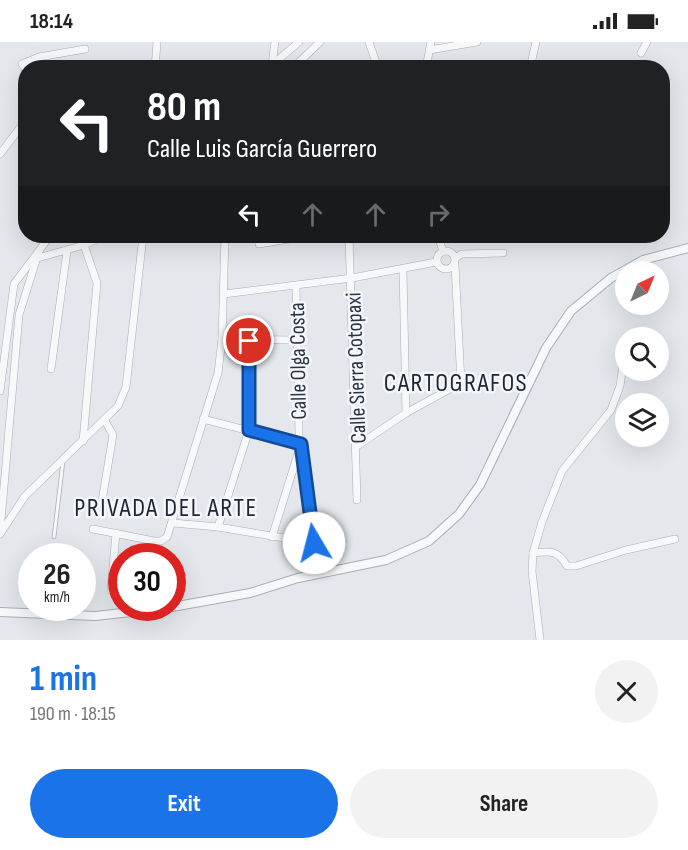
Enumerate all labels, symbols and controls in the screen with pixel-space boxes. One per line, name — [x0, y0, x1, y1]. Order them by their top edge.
text: 18:14 — [30, 8, 73, 35]
text: 80 m — [147, 82, 221, 133]
icon: left — [48, 84, 126, 162]
text: Calle Luis García Guerrero — [147, 133, 377, 165]
icon: left — [233, 198, 266, 231]
icon: ahead — [296, 198, 329, 231]
icon: ahead — [359, 198, 392, 231]
icon: right — [422, 198, 455, 231]
north arrow — [615, 261, 669, 315]
map controls — [615, 261, 669, 447]
street label: Calle Sierra Cotopaxi — [340, 292, 373, 444]
street label: Calle Olga Costa — [284, 302, 313, 420]
pin — [223, 315, 274, 366]
icon: arrive — [232, 324, 265, 357]
button: search — [615, 327, 669, 381]
district label: CARTOGRAFOS — [384, 368, 528, 399]
button: layers — [615, 393, 669, 447]
district label: PRIVADA DEL ARTE — [74, 493, 258, 524]
position arrow — [282, 511, 346, 575]
speed limit sign: 30 — [108, 543, 186, 621]
text: 26 — [43, 557, 71, 593]
text: km/h — [44, 588, 70, 607]
text: 1 min — [30, 658, 97, 701]
button: close — [595, 660, 658, 723]
text: 190 m · 18:15 — [30, 702, 116, 726]
button: Exit — [30, 769, 338, 838]
button: Share — [350, 769, 658, 838]

